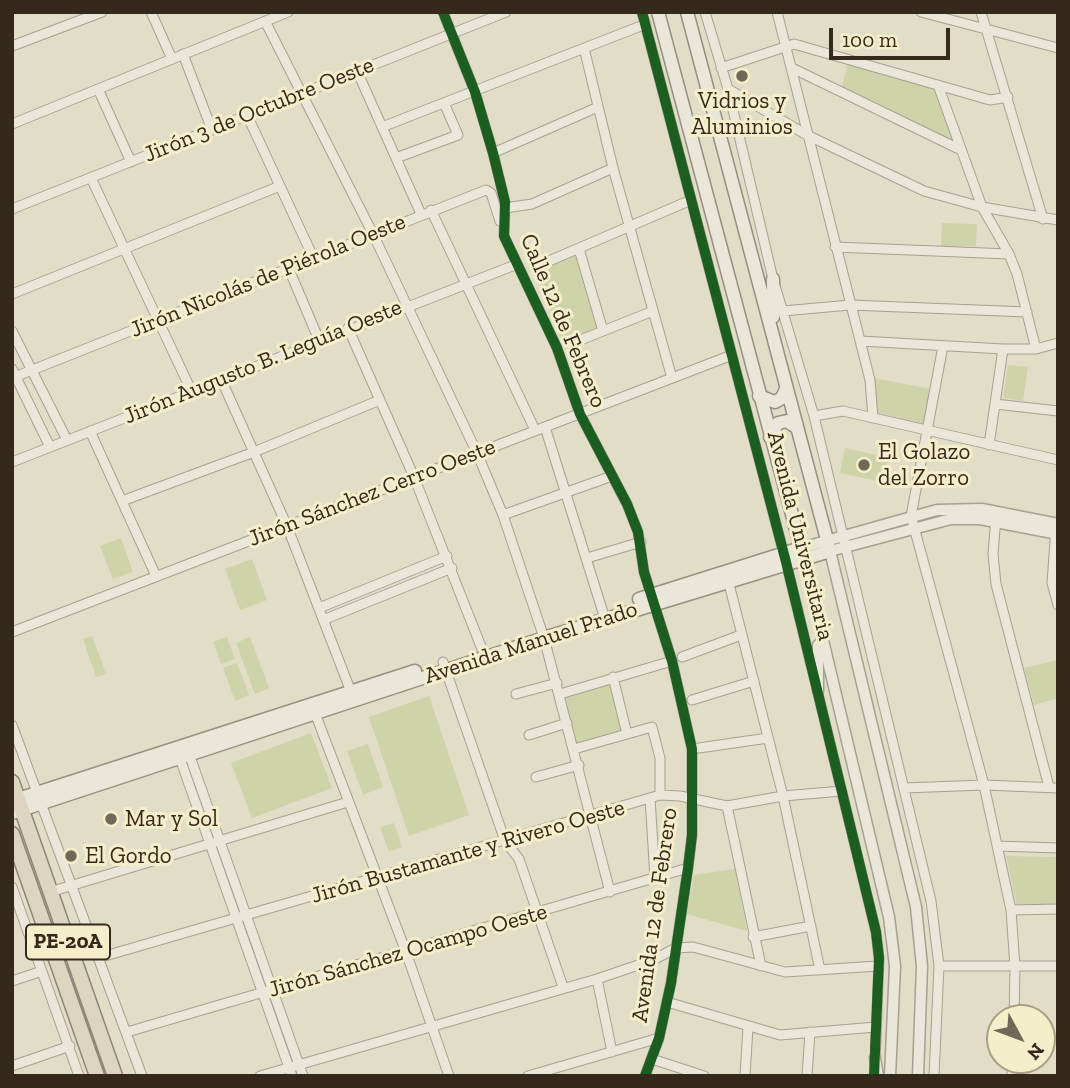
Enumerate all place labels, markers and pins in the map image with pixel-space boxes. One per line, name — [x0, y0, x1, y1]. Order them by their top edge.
marker: Vidrios y Aluminios — [734, 68, 750, 84]
place label: Vidrios y Aluminios — [691, 87, 793, 141]
place label: El Golazo del Zorro — [878, 438, 970, 492]
marker: El Golazo del Zorro — [856, 457, 872, 473]
place label: Mar y Sol — [125, 805, 218, 833]
marker: Mar y Sol — [103, 811, 119, 827]
place label: El Gordo — [85, 842, 172, 870]
marker: El Gordo — [63, 848, 79, 864]

